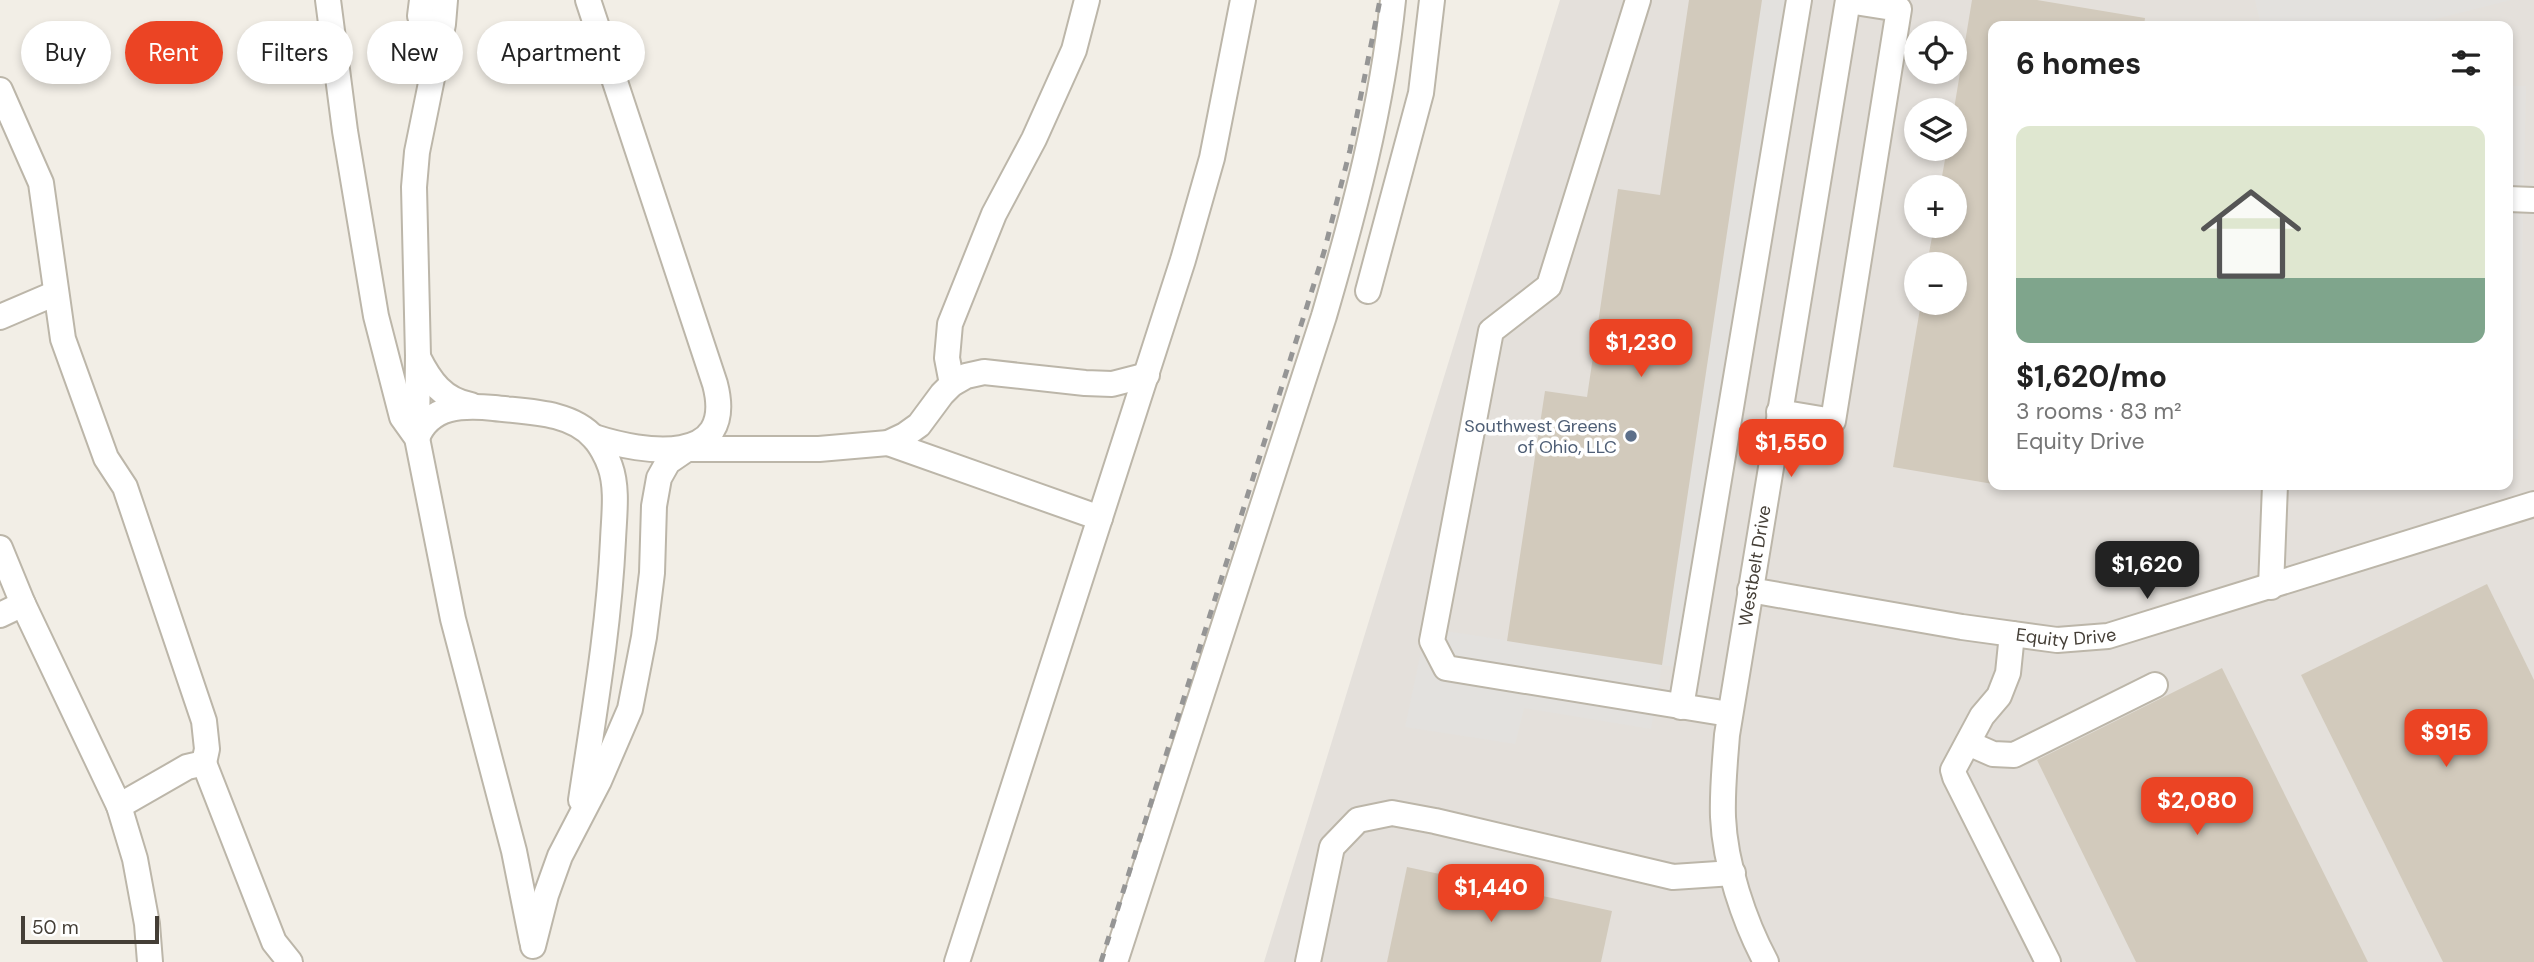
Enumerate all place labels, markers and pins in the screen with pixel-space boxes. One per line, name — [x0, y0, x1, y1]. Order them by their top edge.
pin: $1,230 — [1584, 320, 1698, 379]
place label: Southwest Greens of Ohio, LLC — [1464, 414, 1617, 459]
pin: $1,550 — [1734, 420, 1848, 479]
marker: Southwest Greens of Ohio, LLC — [1623, 428, 1639, 444]
pin: $1,620 — [2090, 542, 2204, 601]
pin: $915 — [2405, 710, 2487, 769]
pin: $2,080 — [2140, 778, 2254, 837]
pin: $1,440 — [1434, 864, 1548, 924]

